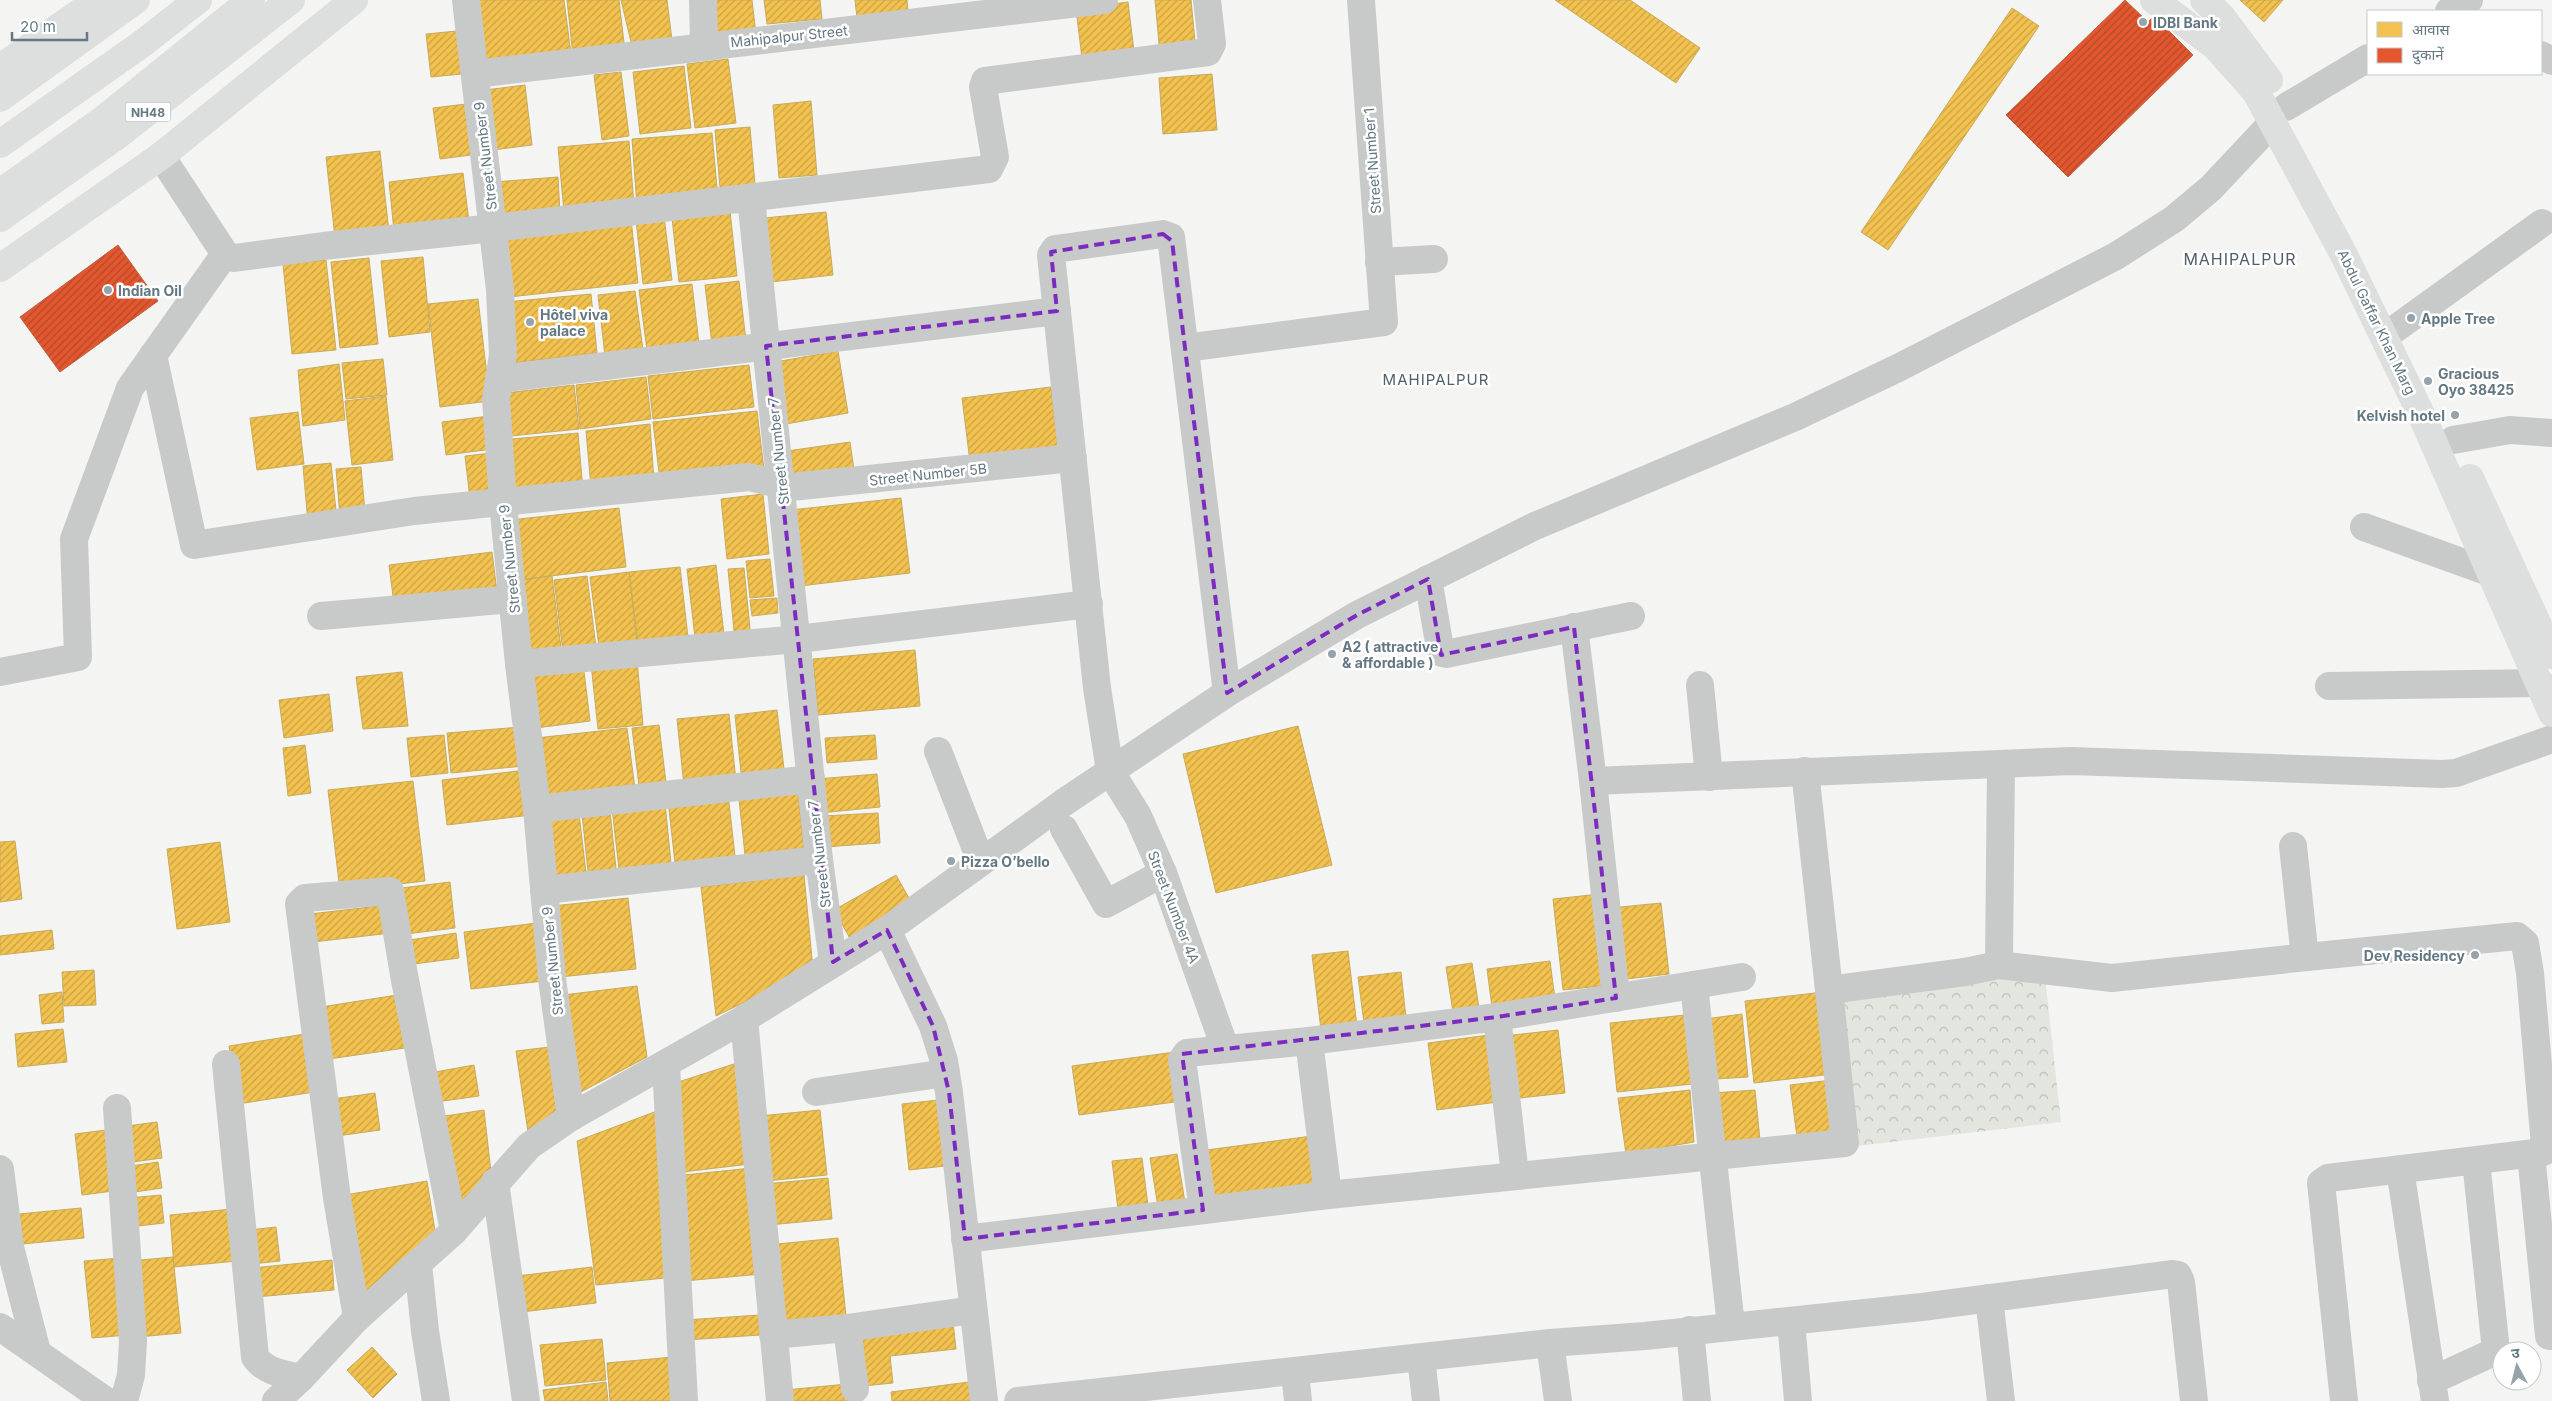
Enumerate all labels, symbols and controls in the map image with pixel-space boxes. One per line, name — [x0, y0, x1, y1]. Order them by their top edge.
scale bar — [12, 10, 88, 42]
legend — [2367, 10, 2542, 75]
place label: IDBI Bank — [2153, 14, 2219, 31]
marker: IDBI Bank — [2137, 16, 2149, 28]
text: 20 m — [20, 17, 56, 36]
text: आवास — [2412, 20, 2451, 39]
street label: Mahipalpur Street — [730, 21, 849, 51]
text: दुकानें — [2412, 45, 2444, 65]
street label: Street Number 9 — [470, 101, 500, 211]
road number: NH48 — [126, 102, 170, 121]
street label: Street Number 1 — [1360, 107, 1384, 215]
street label: Abdul Gaffar Khan Marg — [2334, 247, 2420, 397]
district label: MAHIPALPUR — [2183, 249, 2297, 269]
place label: Indian Oil — [118, 282, 182, 299]
marker: Indian Oil — [102, 284, 114, 296]
place label: Hôtel viva palace — [540, 306, 608, 339]
place label: Apple Tree — [2421, 310, 2495, 327]
marker: Apple Tree — [2405, 312, 2417, 324]
marker: Hôtel viva palace — [524, 316, 536, 328]
place label: Gracious Oyo 38425 — [2438, 365, 2514, 398]
district label: MAHIPALPUR — [1383, 370, 1489, 389]
marker: Gracious Oyo 38425 — [2422, 375, 2434, 387]
street label: Street Number 7 — [764, 396, 792, 506]
place label: Kelvish hotel — [2357, 407, 2445, 424]
marker: Kelvish hotel — [2449, 409, 2461, 421]
street label: Street Number 5B — [868, 459, 988, 489]
street label: Street Number 9 — [495, 504, 523, 614]
place label: A2 ( attractive & affordable ) — [1342, 638, 1438, 671]
marker: A2 ( attractive & affordable ) — [1326, 648, 1338, 660]
street label: Street Number 7 — [804, 799, 834, 909]
street label: Street Number 4A — [1145, 848, 1203, 966]
place label: Pizza O’bello — [961, 853, 1050, 870]
marker: Pizza O’bello — [945, 855, 957, 867]
street label: Street Number 9 — [538, 906, 566, 1016]
place label: Dev Residency — [2364, 947, 2466, 964]
marker: Dev Residency — [2469, 949, 2481, 961]
north arrow — [2492, 1341, 2542, 1391]
text: उ — [2510, 1344, 2521, 1362]

